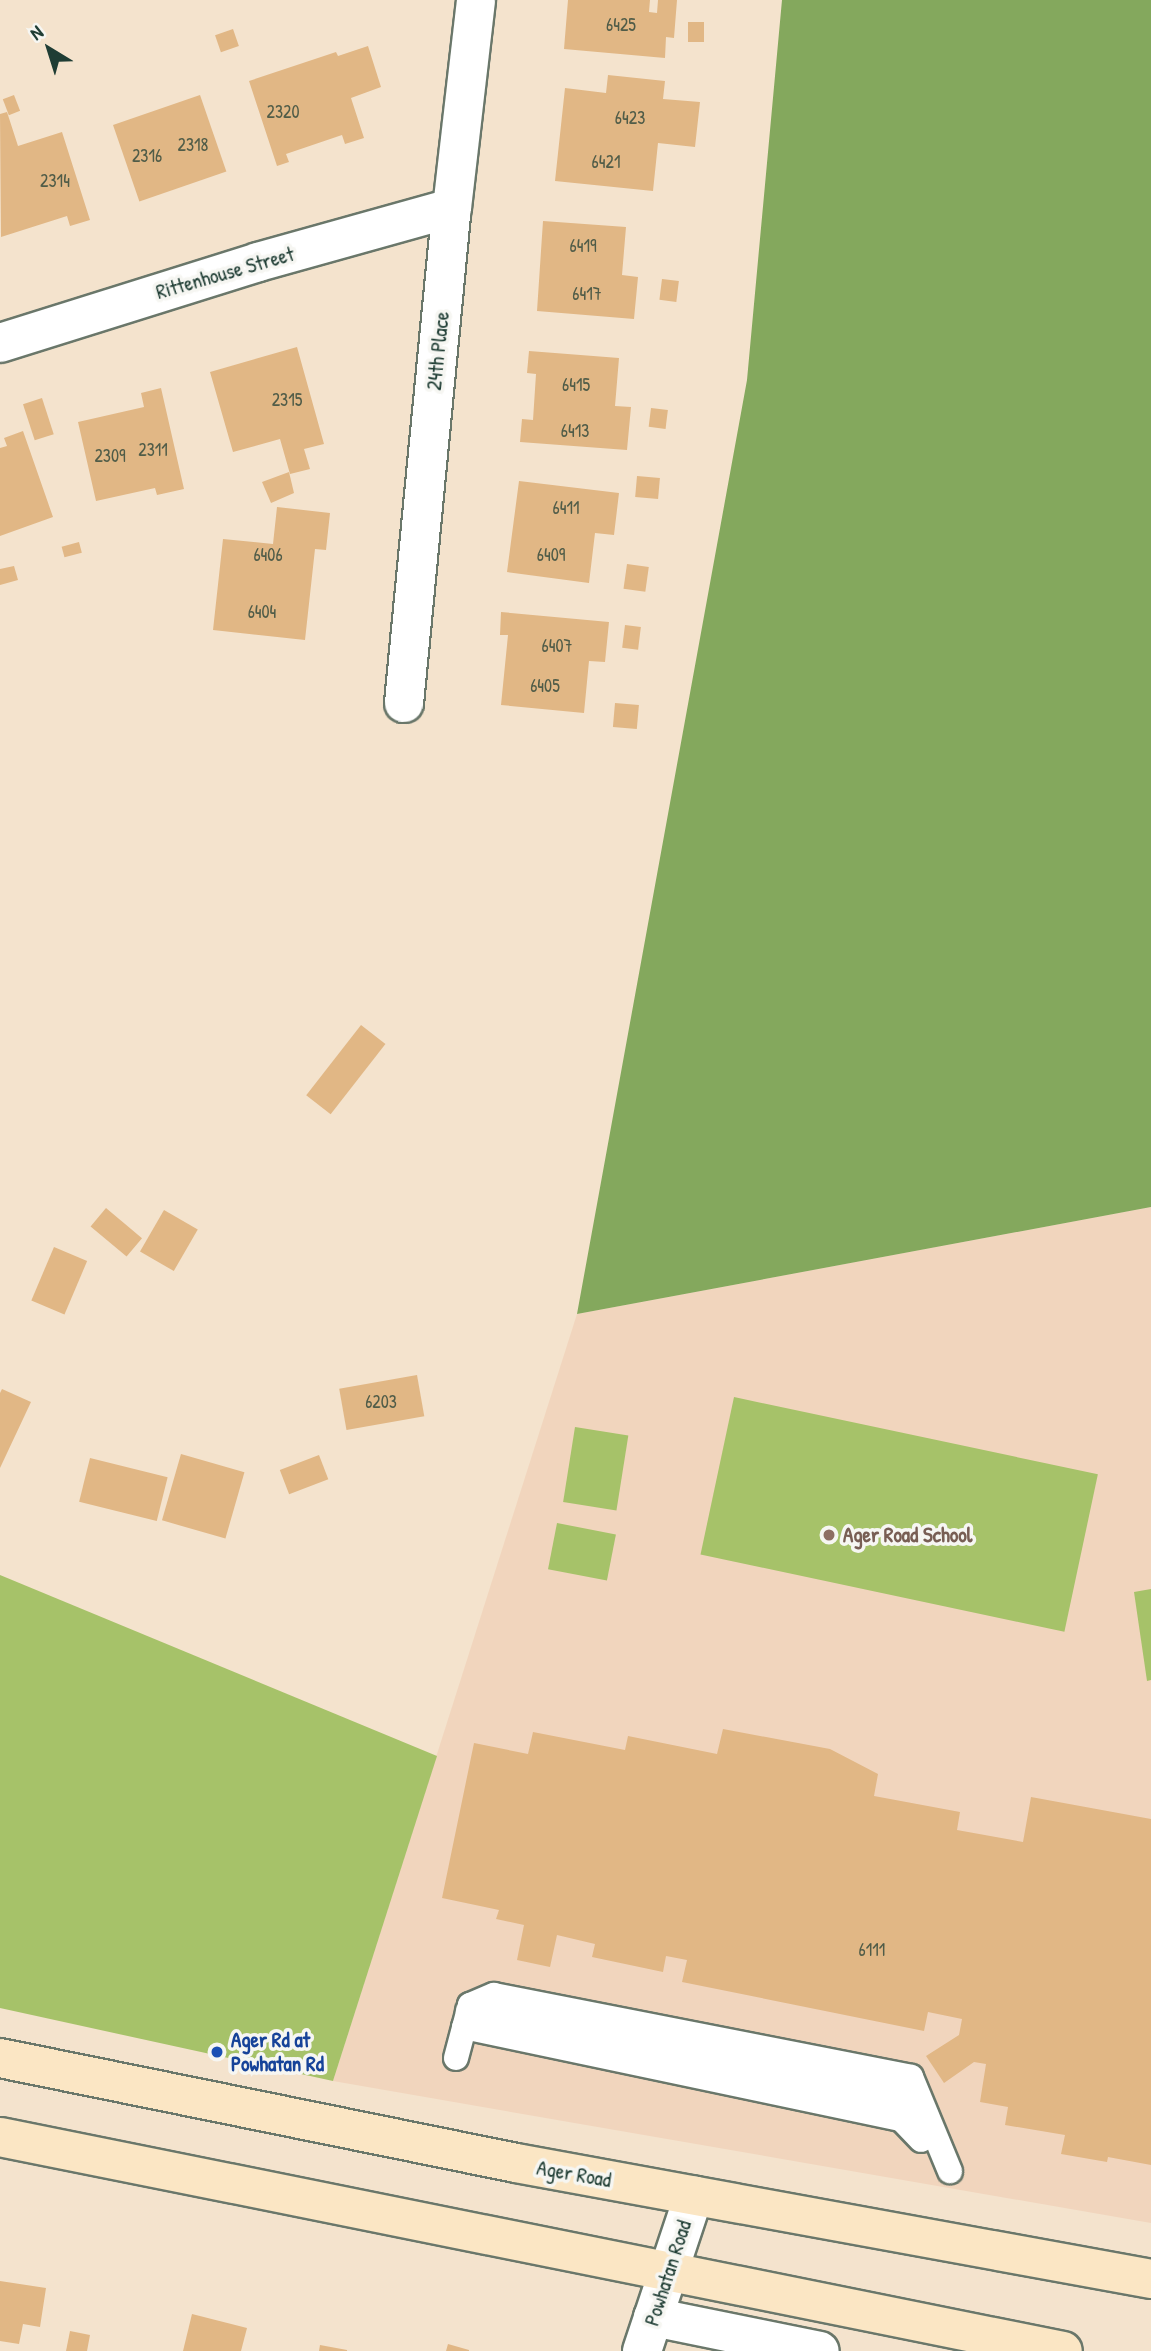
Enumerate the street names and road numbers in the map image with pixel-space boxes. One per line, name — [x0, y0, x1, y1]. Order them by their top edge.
street label: Rittenhouse Street — [153, 241, 297, 305]
street label: 24th Place — [421, 310, 455, 392]
street label: Ager Road — [535, 2155, 613, 2193]
street label: Powhatan Road — [639, 2217, 697, 2329]

